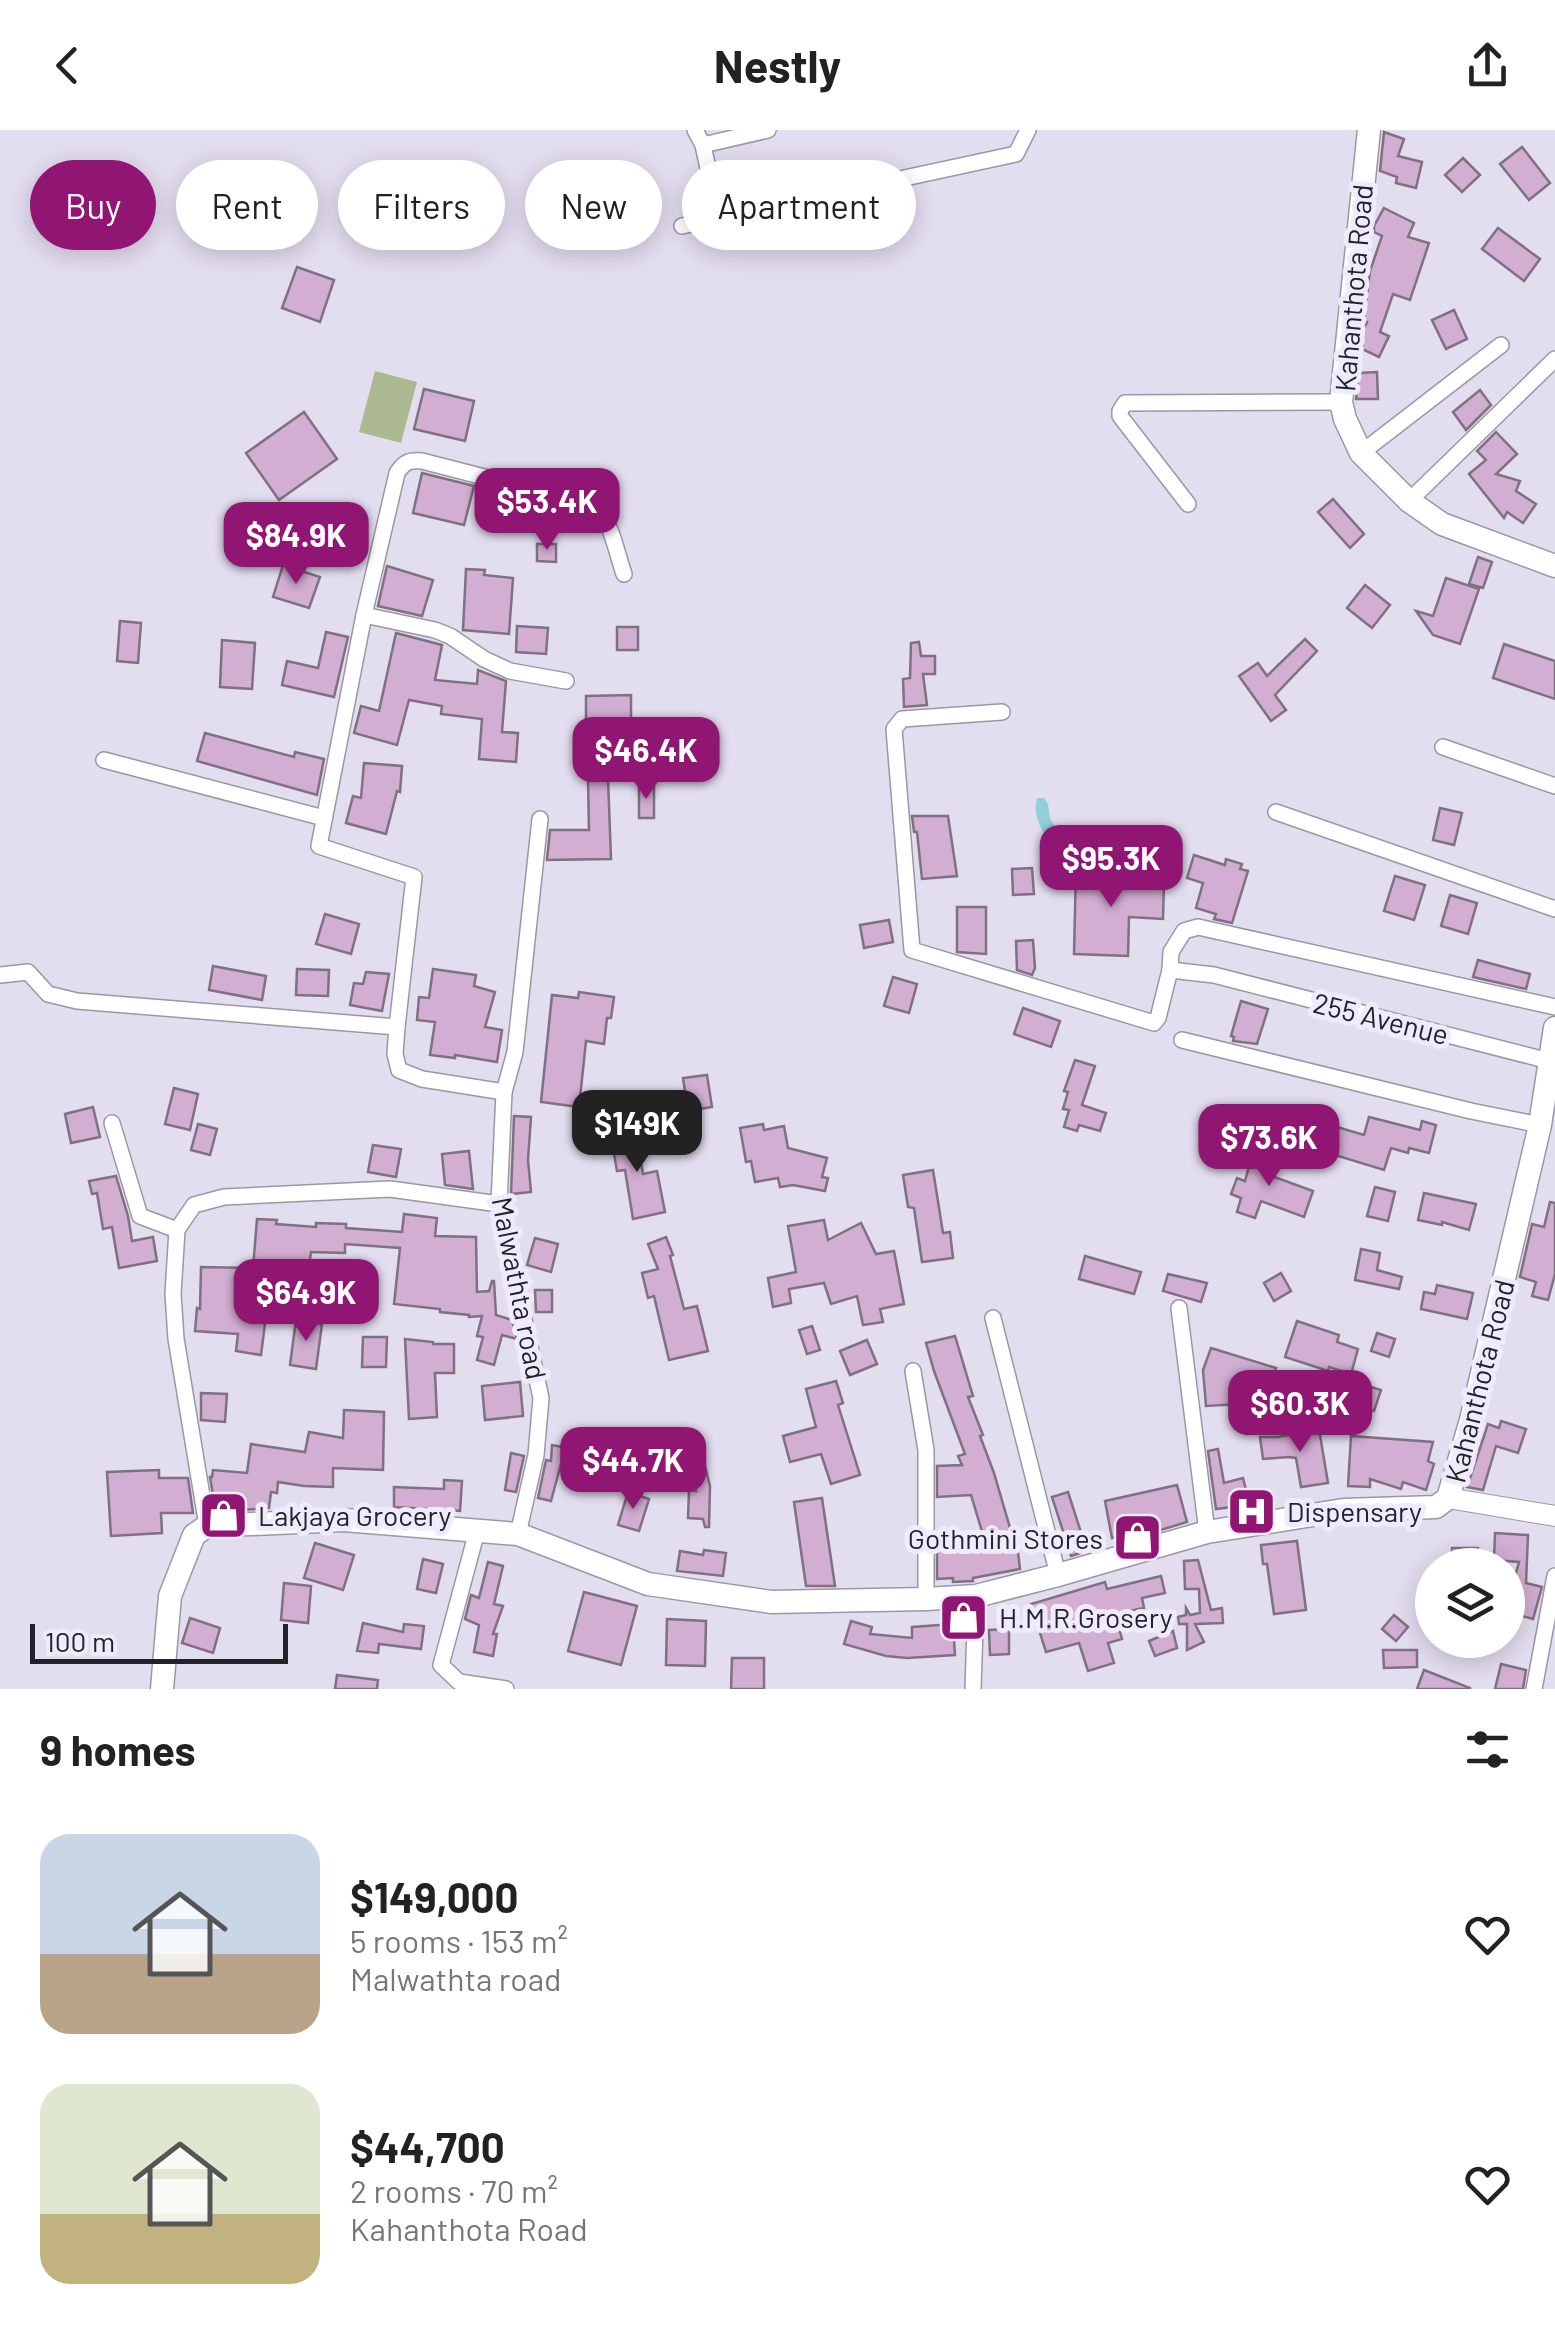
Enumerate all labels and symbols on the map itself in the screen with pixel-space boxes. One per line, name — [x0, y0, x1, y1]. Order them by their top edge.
street label: Kahanthota Road — [1327, 183, 1379, 393]
pin: $53.4K — [466, 468, 628, 553]
pin: $84.9K — [215, 502, 377, 587]
pin: $46.4K — [565, 717, 727, 802]
pin: $95.3K — [1030, 825, 1192, 910]
street label: 255 Avenue — [1310, 985, 1452, 1051]
pin: $149K — [567, 1090, 707, 1175]
pin: $73.6K — [1188, 1104, 1350, 1189]
street label: Malwathta road — [486, 1194, 554, 1382]
pin: $64.9K — [225, 1259, 387, 1344]
street label: Kahanthota Road — [1437, 1276, 1521, 1486]
pin: $60.3K — [1219, 1370, 1381, 1455]
pin: $44.7K — [552, 1427, 714, 1512]
hospital icon: Dispensary — [1226, 1485, 1278, 1537]
shop icon: Lakjaya Grocery — [197, 1489, 249, 1541]
place label: Dispensary — [1287, 1494, 1422, 1528]
place label: Lakjaya Grocery — [258, 1498, 452, 1532]
shop icon: Gothmini Stores — [1112, 1512, 1164, 1564]
place label: Gothmini Stores — [908, 1521, 1103, 1555]
shop icon: H.M.R.Grosery — [938, 1591, 990, 1643]
place label: H.M.R.Grosery — [999, 1600, 1173, 1634]
scale bar — [30, 1619, 288, 1664]

